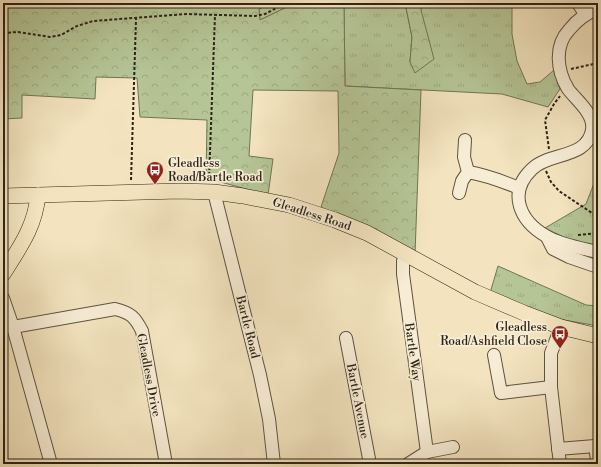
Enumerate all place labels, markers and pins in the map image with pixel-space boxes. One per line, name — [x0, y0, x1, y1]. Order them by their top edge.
place label: Gleadless Road/Bartle Road — [168, 156, 263, 185]
bus stop icon: Gleadless Road/Bartle Road — [145, 160, 165, 185]
place label: Gleadless Road/Ashfield Close — [440, 320, 547, 349]
bus stop icon: Gleadless Road/Ashfield Close — [550, 324, 570, 349]

